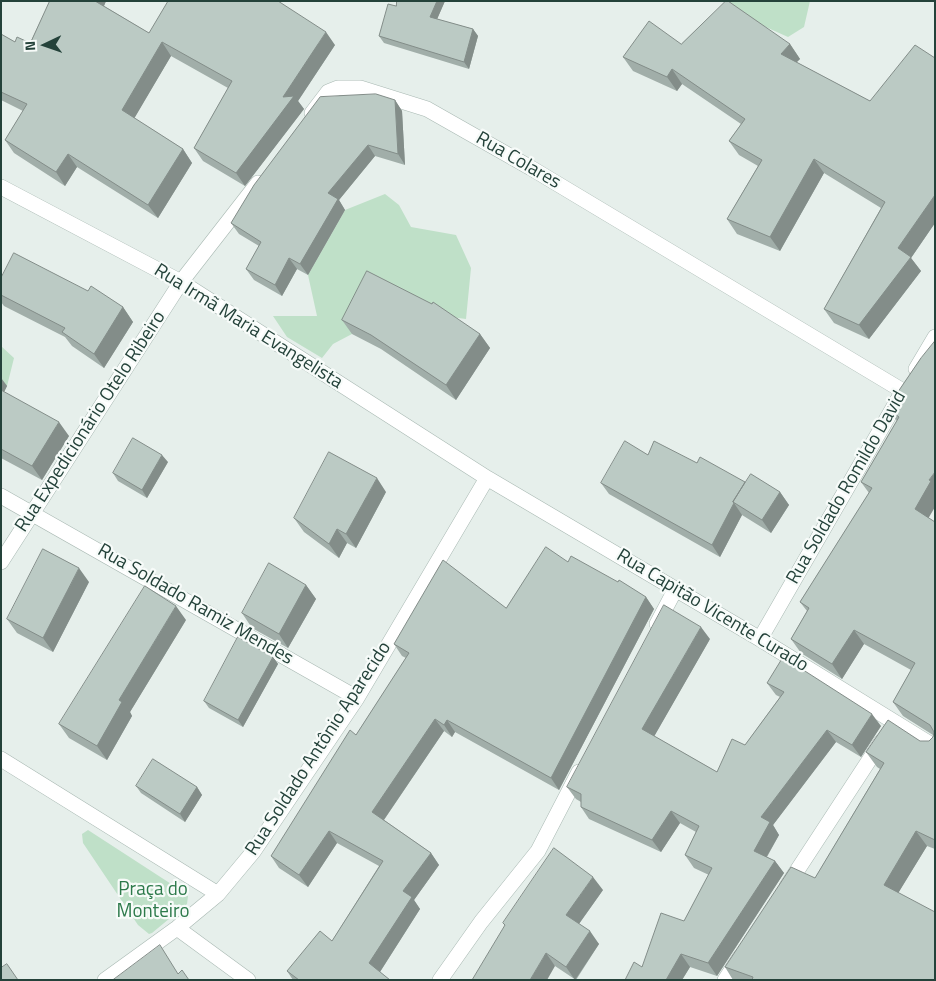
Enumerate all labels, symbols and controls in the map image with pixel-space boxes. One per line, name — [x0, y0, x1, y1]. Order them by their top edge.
north arrow — [20, 20, 70, 70]
text: N — [19, 40, 40, 51]
street label: Rua Colares — [471, 128, 565, 194]
street label: Rua Irmã Maria Evangelista — [149, 260, 347, 394]
street label: Rua Expedicionário Otelo Ribeiro — [11, 307, 171, 537]
street label: Rua Soldado Romildo David — [782, 387, 912, 589]
street label: Rua Soldado Ramiz Mendes — [93, 540, 297, 670]
street label: Rua Capitão Vicente Curado — [612, 545, 812, 677]
street label: Rua Soldado Antônio Aparecido — [241, 638, 397, 860]
park label: Praça do Monteiro — [117, 879, 189, 923]

